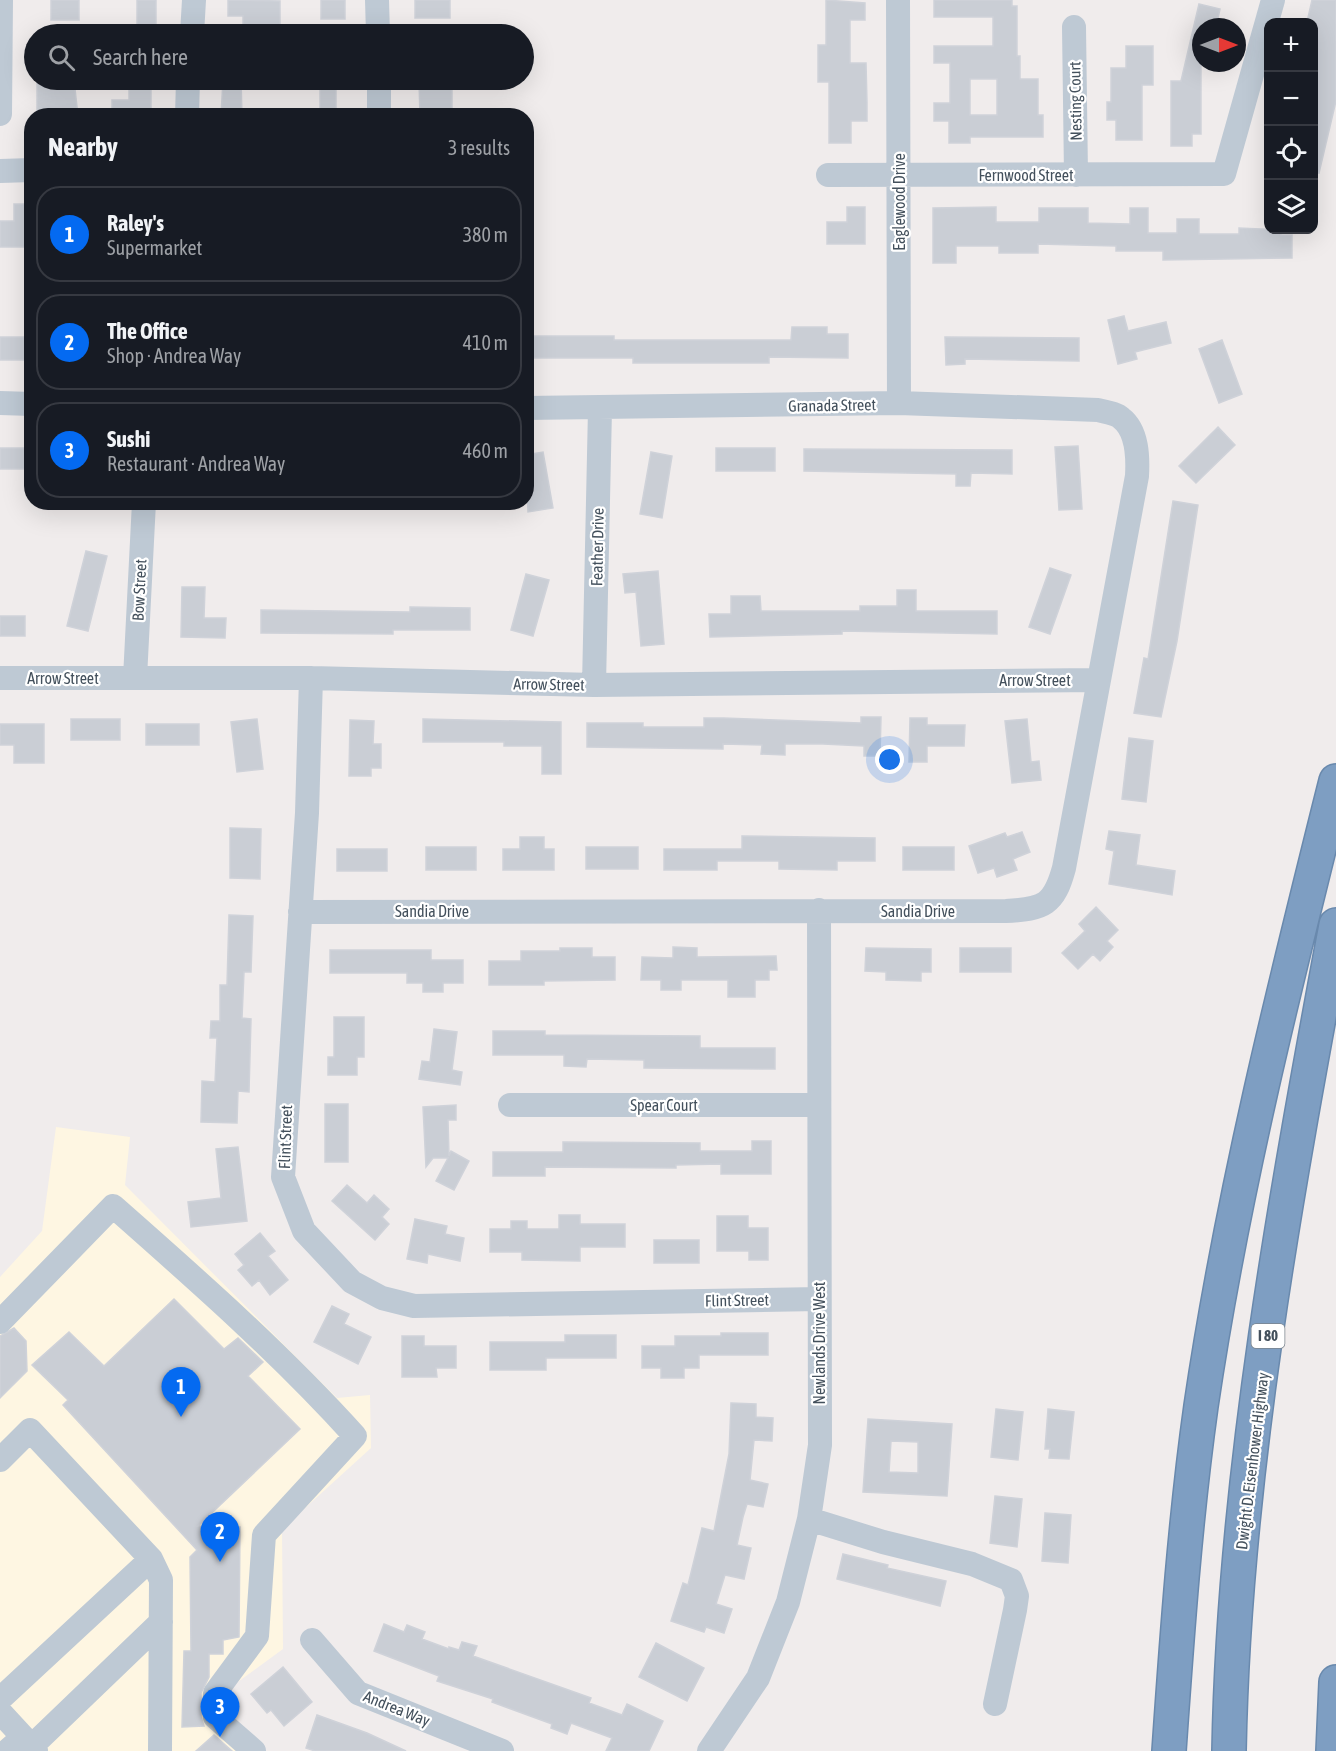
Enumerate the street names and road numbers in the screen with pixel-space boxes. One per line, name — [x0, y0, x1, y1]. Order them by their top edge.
street label: Nesting Court — [1065, 61, 1086, 141]
street label: Eaglewood Drive — [890, 153, 909, 251]
street label: Fernwood Street — [978, 166, 1074, 184]
street label: Granada Street — [788, 395, 876, 415]
street label: Feather Drive — [587, 508, 607, 586]
street label: Bow Street — [128, 558, 150, 621]
street label: Arrow Street — [27, 669, 99, 687]
street label: Arrow Street — [999, 671, 1071, 689]
street label: Arrow Street — [513, 674, 585, 694]
street label: Sandia Drive — [395, 902, 469, 920]
street label: Sandia Drive — [881, 902, 955, 920]
street label: Spear Court — [630, 1096, 698, 1115]
street label: Flint Street — [275, 1104, 295, 1169]
street label: Newlands Drive West — [810, 1281, 828, 1404]
street label: Flint Street — [705, 1290, 770, 1310]
road number: I 80 — [1252, 1324, 1284, 1348]
street label: Dwight D. Eisenhower Highway — [1232, 1371, 1273, 1551]
street label: Andrea Way — [361, 1687, 433, 1731]

